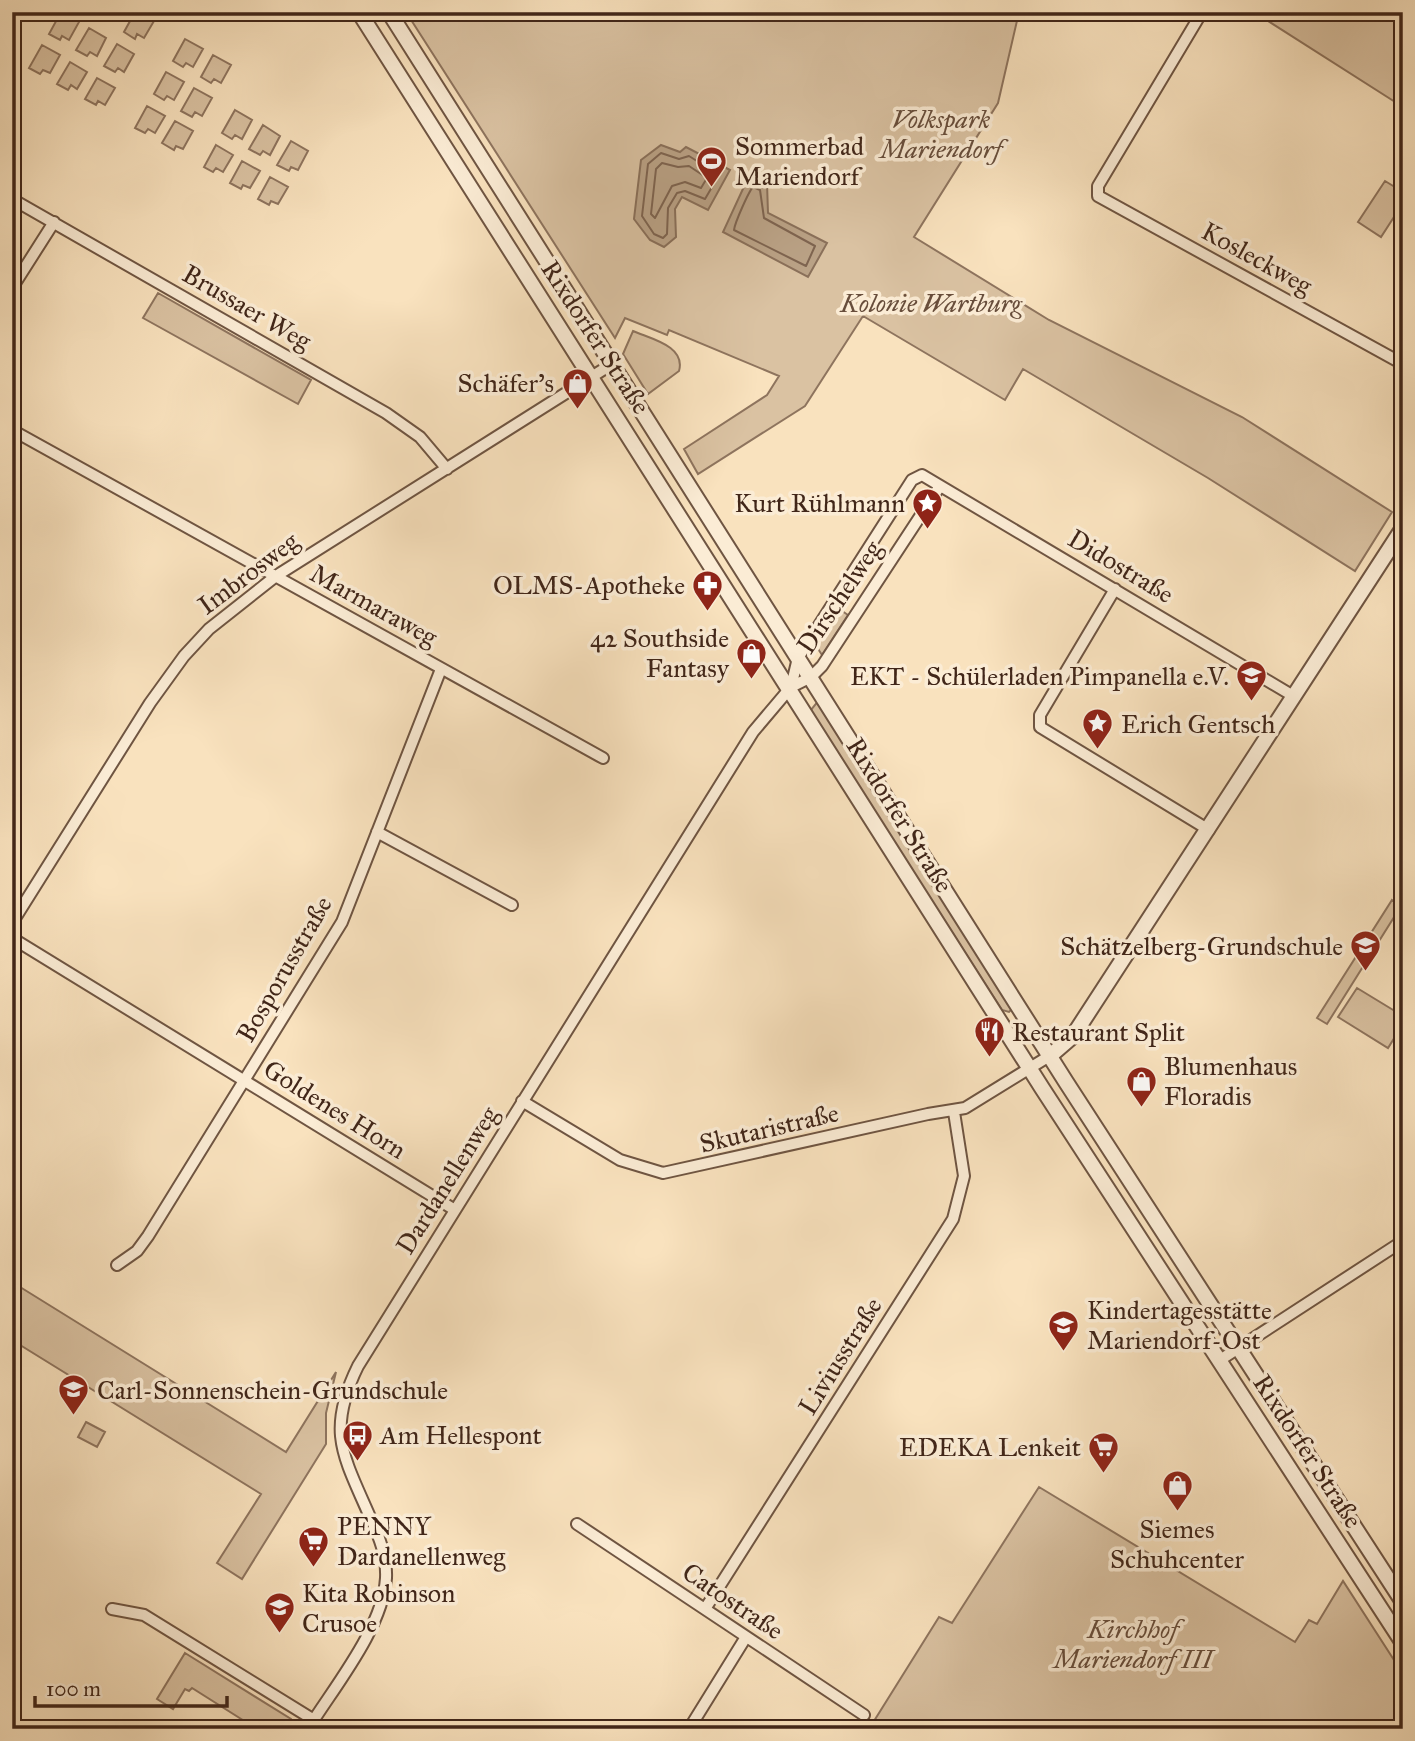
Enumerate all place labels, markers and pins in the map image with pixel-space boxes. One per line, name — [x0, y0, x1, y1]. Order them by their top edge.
place label: Sommerbad Mariendorf — [735, 130, 864, 192]
sports icon: Sommerbad Mariendorf — [695, 144, 729, 188]
shop icon: Schäfer's — [560, 366, 594, 410]
place label: Schäfer's — [458, 367, 554, 399]
place icon: Kurt Rühlmann — [911, 486, 945, 530]
place label: Kurt Rühlmann — [734, 487, 905, 519]
pharmacy icon: OLMS-Apotheke — [691, 568, 725, 612]
place label: OLMS-Apotheke — [493, 569, 685, 601]
place label: 42 Southside Fantasy — [590, 622, 730, 684]
shop icon: 42 Southside Fantasy — [735, 636, 769, 680]
school or university icon: EKT - Schülerladen Pimpanella e.V. — [1235, 659, 1269, 703]
place label: EKT - Schülerladen Pimpanella e.V. — [850, 660, 1229, 692]
place icon: Erich Gentsch — [1081, 707, 1115, 751]
place label: Erich Gentsch — [1121, 708, 1276, 740]
school or university icon: Schätzelberg-Grundschule — [1349, 929, 1383, 973]
place label: Schätzelberg-Grundschule — [1060, 930, 1343, 962]
restaurant icon: Restaurant Split — [972, 1015, 1006, 1059]
place label: Restaurant Split — [1012, 1016, 1185, 1048]
place label: Blumenhaus Floradis — [1164, 1050, 1297, 1112]
shop icon: Blumenhaus Floradis — [1124, 1064, 1158, 1108]
place label: Kindertagesstätte Mariendorf-Ost — [1087, 1294, 1272, 1356]
school or university icon: Kindertagesstätte Mariendorf-Ost — [1047, 1308, 1081, 1352]
school or university icon: Carl-Sonnenschein-Grundschule — [57, 1373, 91, 1417]
place label: Carl-Sonnenschein-Grundschule — [97, 1374, 448, 1406]
bus stop icon: Am Hellespont — [340, 1418, 374, 1462]
place label: Am Hellespont — [379, 1419, 542, 1451]
supermarket icon: EDEKA Lenkeit — [1087, 1430, 1121, 1474]
place label: EDEKA Lenkeit — [899, 1431, 1081, 1463]
shop icon: Siemes Schuhcenter — [1160, 1469, 1194, 1513]
place label: PENNY Dardanellenweg — [337, 1510, 506, 1572]
place label: Siemes Schuhcenter — [1110, 1513, 1244, 1575]
supermarket icon: PENNY Dardanellenweg — [297, 1524, 331, 1568]
place label: Kita Robinson Crusoe — [302, 1577, 455, 1639]
school or university icon: Kita Robinson Crusoe — [262, 1591, 296, 1635]

